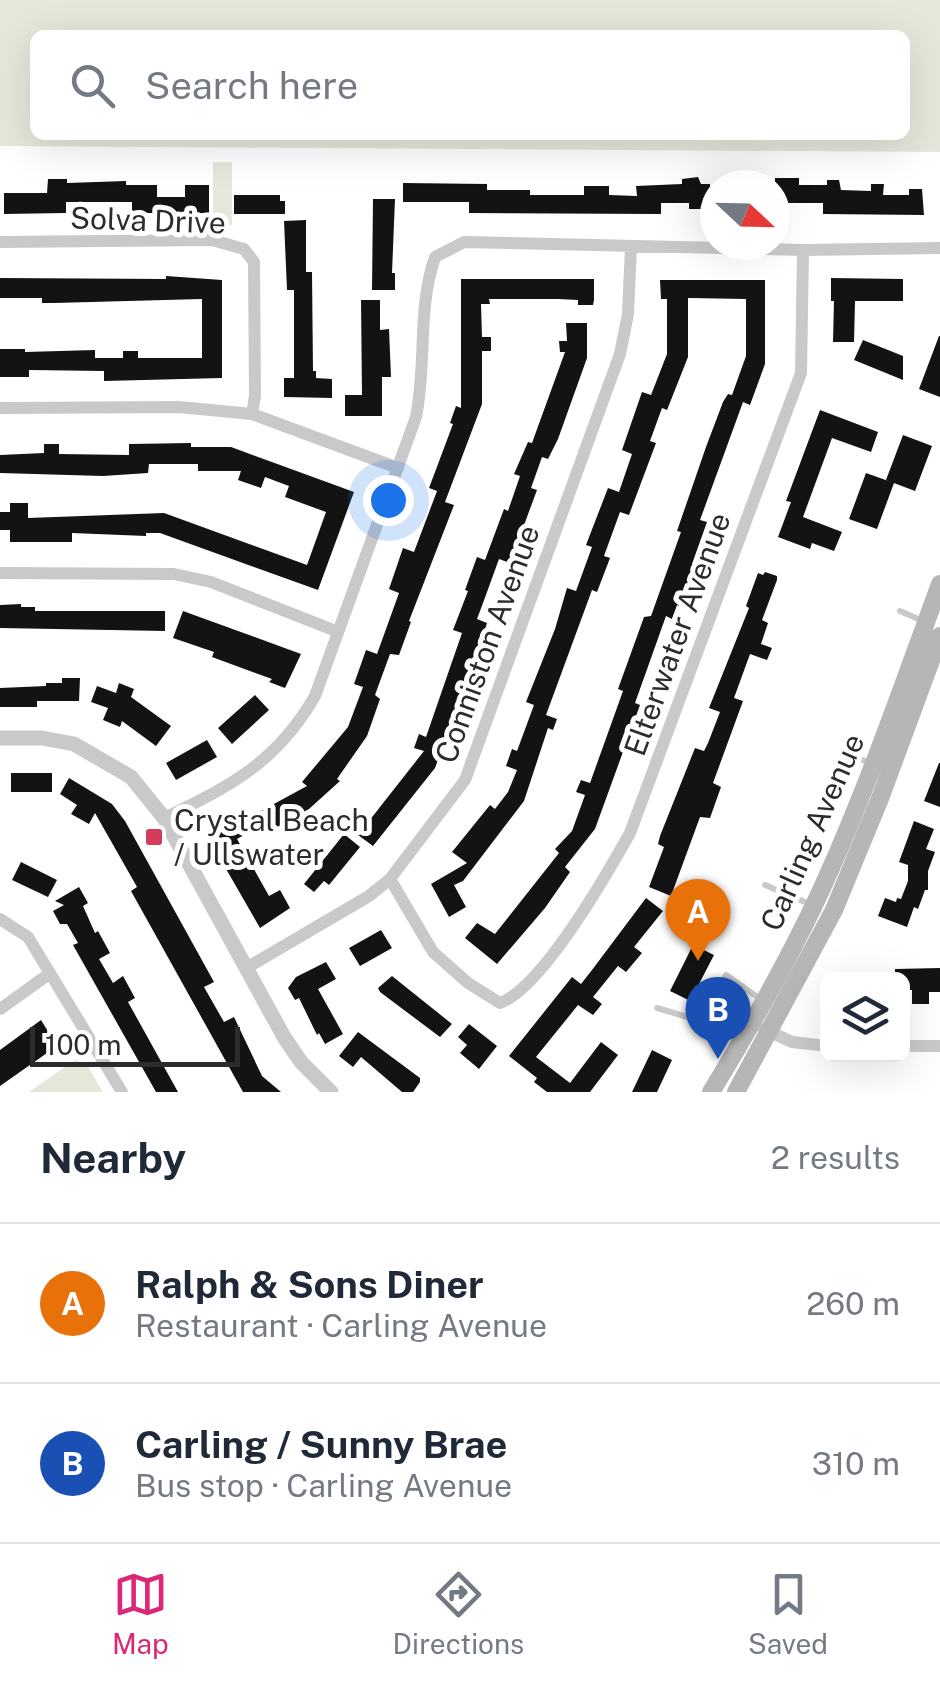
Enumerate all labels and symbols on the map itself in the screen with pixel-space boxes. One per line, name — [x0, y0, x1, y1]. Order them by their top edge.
north arrow — [700, 170, 790, 260]
street label: Solva Drive — [69, 199, 227, 241]
your location — [363, 475, 414, 526]
street label: Elterwater Avenue — [616, 508, 738, 760]
street label: Conniston Avenue — [427, 520, 547, 768]
street label: Carling Avenue — [753, 728, 871, 936]
place label: Crystal Beach / Ullswater — [174, 802, 369, 872]
marker: Crystal Beach / Ullswater — [143, 826, 165, 848]
pin: A — [666, 878, 730, 961]
pin: B — [686, 976, 750, 1059]
scale bar — [30, 1022, 240, 1066]

